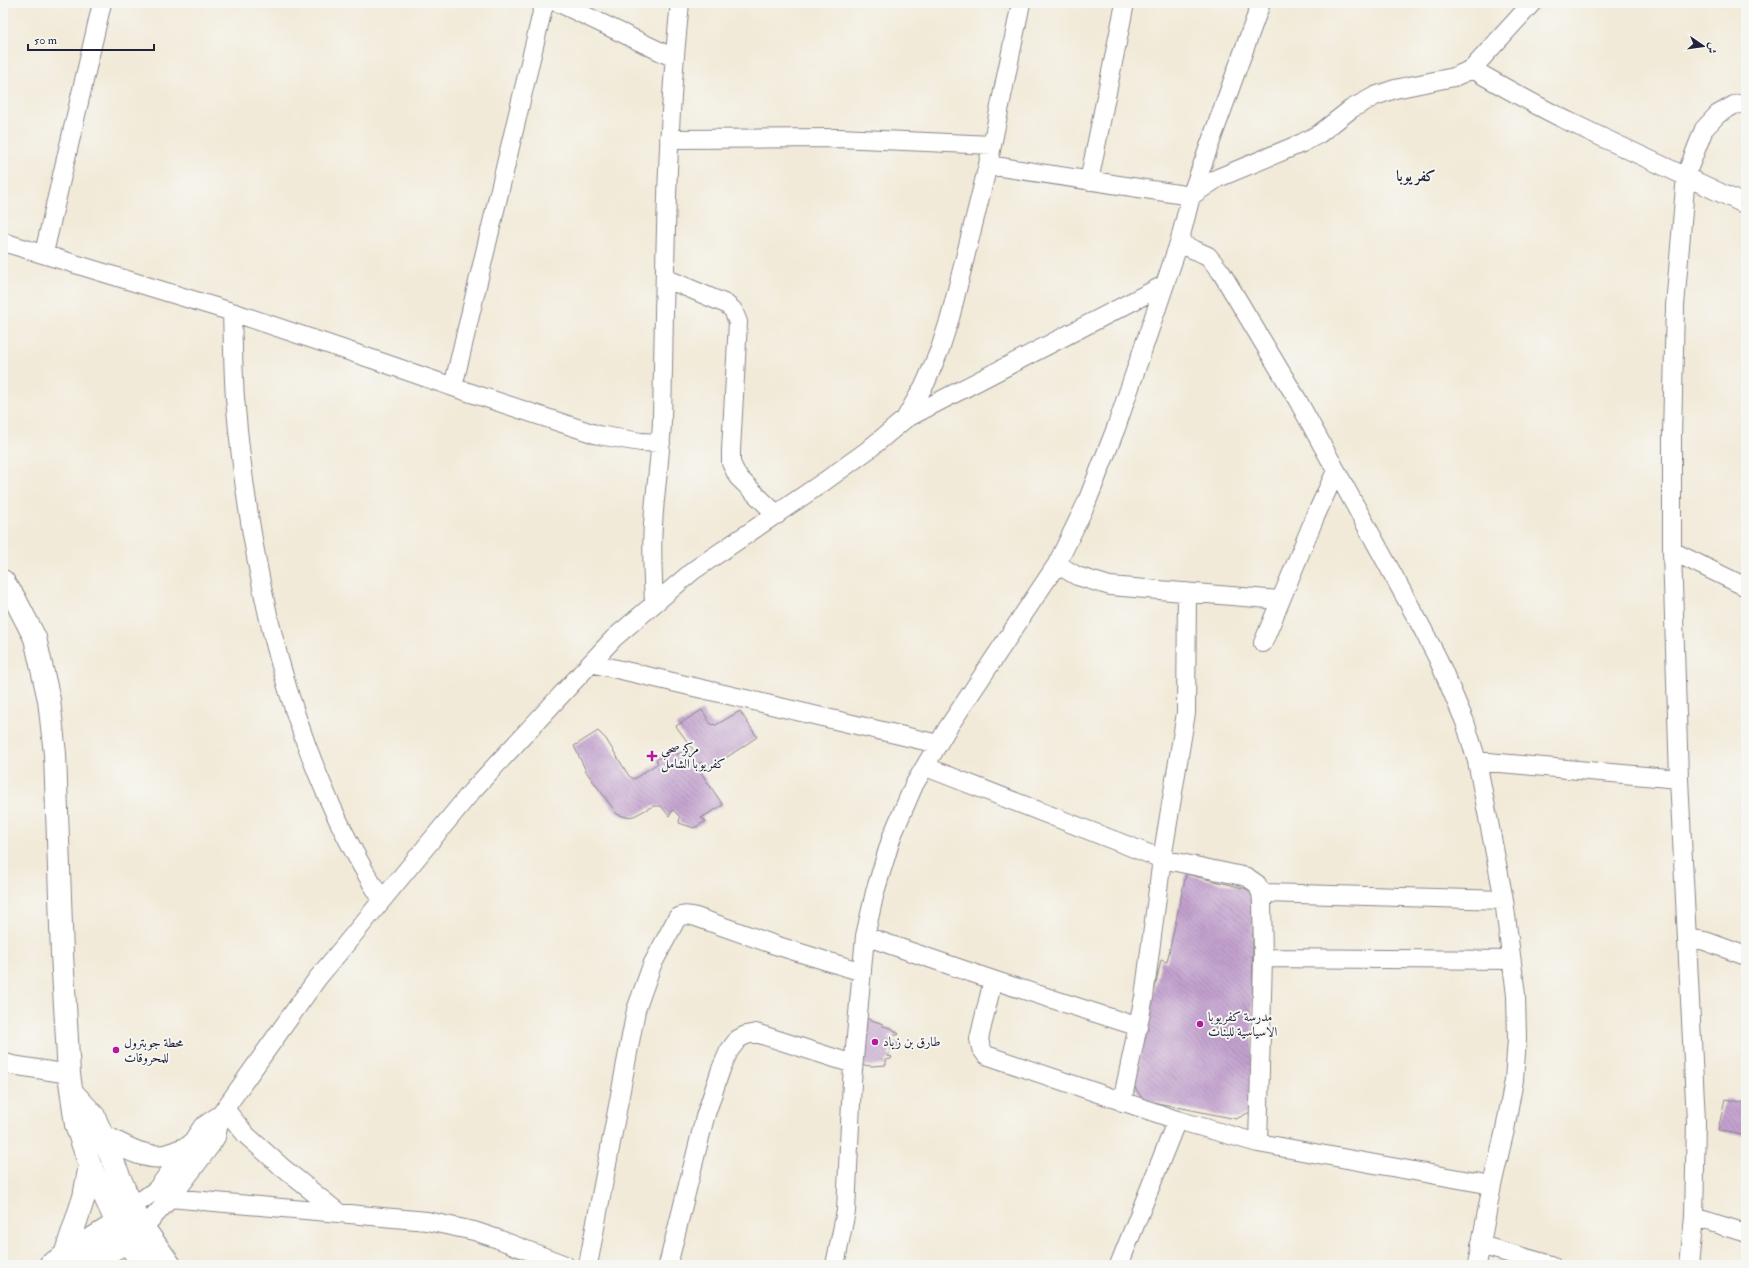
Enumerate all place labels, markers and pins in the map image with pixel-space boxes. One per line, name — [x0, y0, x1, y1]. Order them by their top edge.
place label: مركز صحي كفريوبا الشامل — [661, 741, 726, 773]
marker: مركز صحي كفريوبا الشامل — [646, 750, 658, 762]
place label: مدرسة كفريوبا الاسياسية للبنات — [1208, 1009, 1277, 1040]
marker: مدرسة كفريوبا الاسياسية للبنات — [1195, 1019, 1205, 1029]
place label: طارق بن زياد — [883, 1034, 941, 1050]
place label: محطة جوبترول للمحروقات — [124, 1035, 184, 1066]
marker: طارق بن زياد — [870, 1037, 880, 1047]
marker: محطة جوبترول للمحروقات — [111, 1045, 121, 1055]

